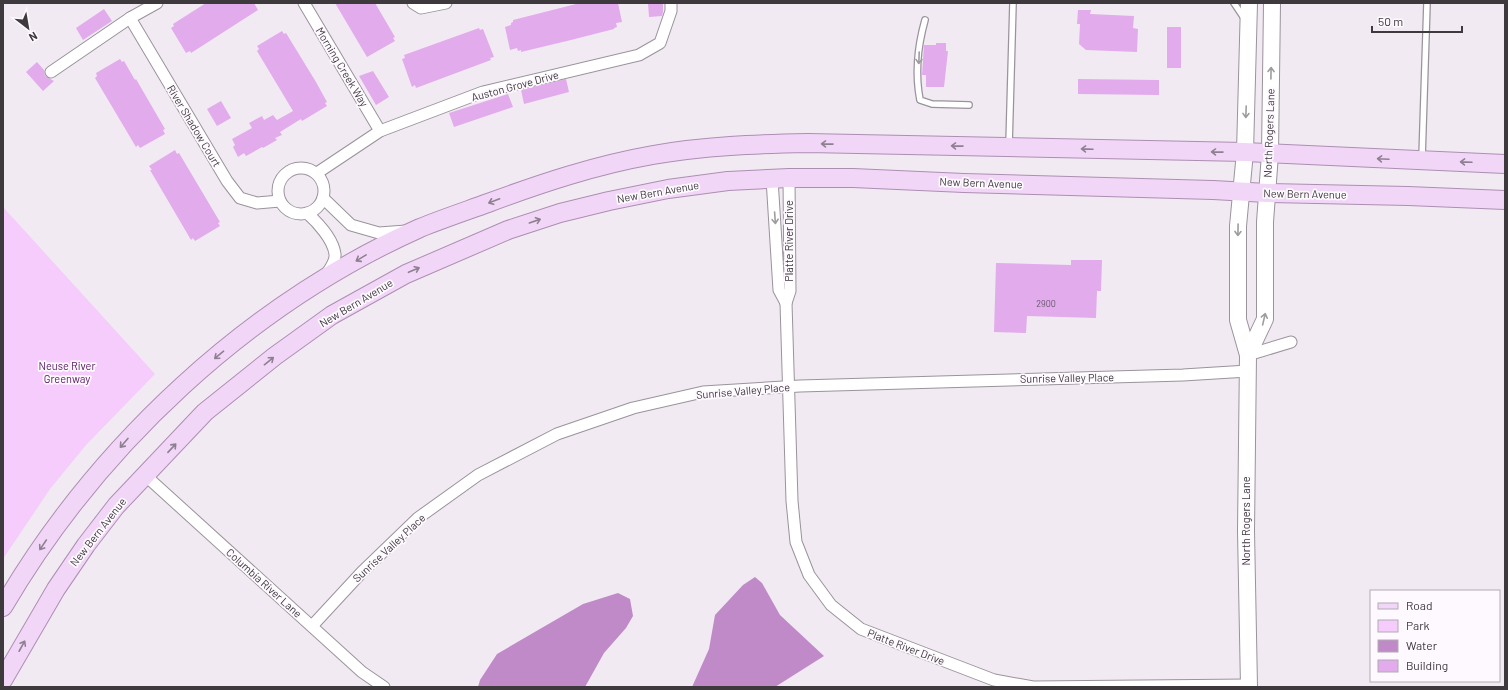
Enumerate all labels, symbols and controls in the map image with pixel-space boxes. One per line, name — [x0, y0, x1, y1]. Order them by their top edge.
north arrow — [8, 8, 48, 48]
scale bar — [1372, 8, 1462, 34]
text: 50 m — [1378, 14, 1403, 28]
street label: Morning Creek Way — [314, 25, 371, 109]
text: N — [27, 30, 40, 44]
one-way arrow — [915, 51, 922, 64]
one-way arrow — [1267, 67, 1275, 80]
street label: Auston Grove Drive — [470, 68, 560, 103]
street label: River Shadow Court — [165, 82, 224, 169]
street label: North Rogers Lane — [1260, 88, 1277, 178]
one-way arrow — [1243, 105, 1250, 118]
one-way arrow — [821, 140, 834, 147]
one-way arrow — [951, 142, 964, 150]
one-way arrow — [1081, 145, 1094, 153]
one-way arrow — [1211, 148, 1224, 156]
one-way arrow — [1377, 155, 1390, 163]
one-way arrow — [1460, 159, 1473, 166]
street label: New Bern Avenue — [939, 175, 1023, 190]
street label: New Bern Avenue — [616, 178, 700, 205]
street label: New Bern Avenue — [1263, 186, 1347, 201]
one-way arrow — [488, 197, 500, 205]
street label: Platte River Drive — [782, 200, 795, 282]
one-way arrow — [771, 211, 778, 224]
one-way arrow — [528, 217, 540, 225]
one-way arrow — [1235, 223, 1242, 236]
one-way arrow — [355, 255, 367, 263]
one-way arrow — [408, 266, 420, 273]
street label: New Bern Avenue — [317, 276, 395, 330]
house number: 2900 — [1036, 298, 1056, 309]
one-way arrow — [1260, 313, 1268, 326]
one-way arrow — [213, 350, 224, 359]
one-way arrow — [263, 356, 274, 365]
park label: Neuse River Greenway — [39, 359, 96, 385]
street label: Sunrise Valley Place — [1020, 370, 1114, 385]
street label: Sunrise Valley Place — [695, 380, 791, 401]
one-way arrow — [119, 438, 128, 448]
one-way arrow — [167, 443, 176, 453]
street label: North Rogers Lane — [1239, 476, 1252, 566]
street label: New Bern Avenue — [67, 495, 128, 568]
street label: Sunrise Valley Place — [350, 511, 428, 585]
one-way arrow — [39, 539, 47, 550]
street label: Columbia River Lane — [224, 545, 305, 620]
legend — [1370, 590, 1500, 682]
text: Road — [1406, 598, 1433, 612]
text: Park — [1406, 618, 1430, 632]
street label: Platte River Drive — [866, 626, 947, 667]
text: Water — [1406, 638, 1438, 652]
one-way arrow — [18, 640, 26, 652]
text: Building — [1406, 658, 1448, 672]

